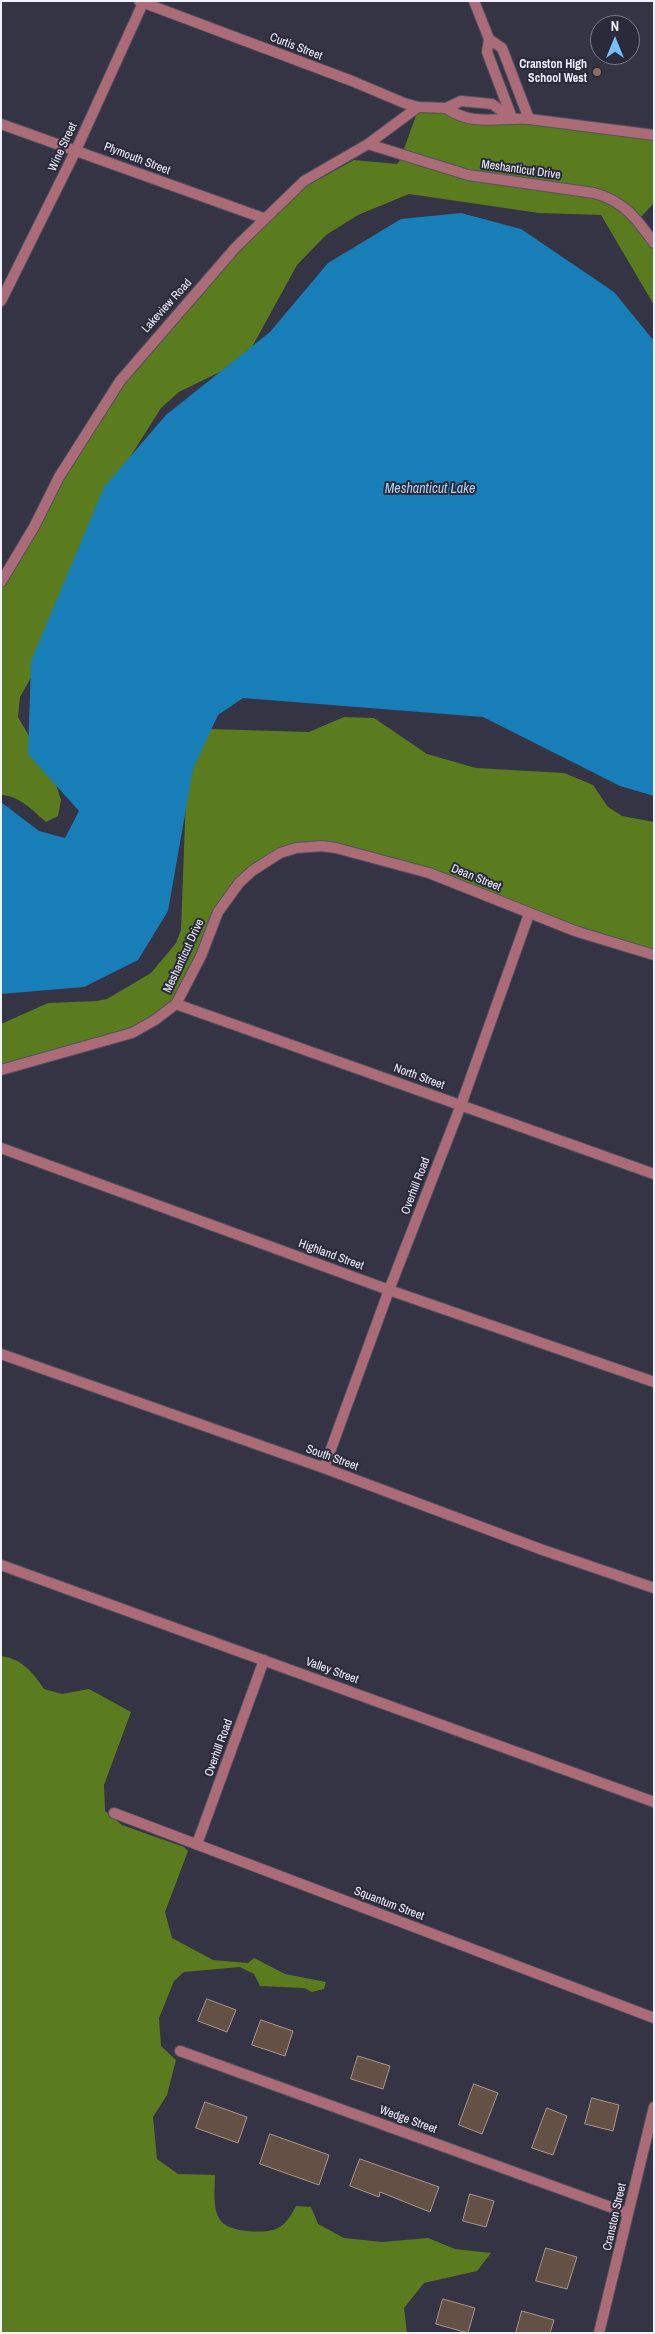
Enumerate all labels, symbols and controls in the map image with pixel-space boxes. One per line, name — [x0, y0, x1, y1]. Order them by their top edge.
north arrow — [590, 15, 640, 65]
text: N — [611, 17, 619, 35]
street label: Curtis Street — [268, 30, 324, 64]
place label: Cranston High School West — [519, 58, 587, 86]
marker: Cranston High School West — [591, 66, 603, 78]
street label: Wine Street — [45, 120, 81, 174]
street label: Plymouth Street — [102, 140, 172, 178]
street label: Meshanticut Drive — [480, 157, 562, 183]
street label: Lakeview Road — [139, 276, 195, 336]
water label: Meshanticut Lake — [385, 481, 475, 497]
street label: Dean Street — [449, 861, 503, 895]
street label: Meshanticut Drive — [161, 917, 207, 995]
street label: North Street — [392, 1061, 446, 1093]
street label: Overhill Road — [398, 1155, 434, 1217]
street label: Highland Street — [296, 1237, 366, 1273]
street label: South Street — [304, 1442, 360, 1474]
street label: Valley Street — [304, 1655, 360, 1687]
street label: Overhill Road — [202, 1717, 236, 1779]
street label: Squantum Street — [352, 1884, 426, 1924]
street label: Wedge Street — [377, 2103, 439, 2137]
street label: Cranston Street — [600, 2182, 630, 2252]

